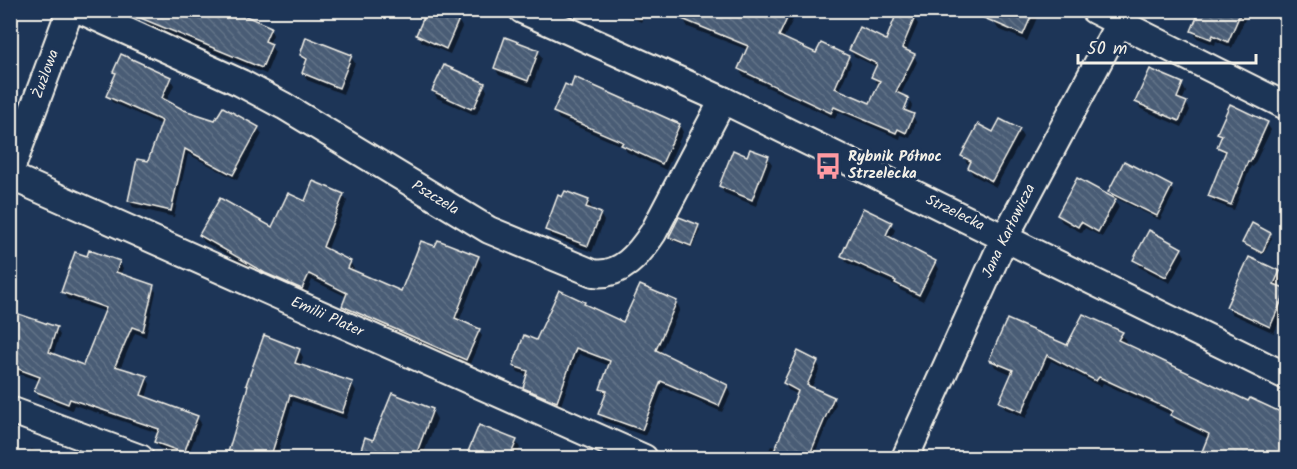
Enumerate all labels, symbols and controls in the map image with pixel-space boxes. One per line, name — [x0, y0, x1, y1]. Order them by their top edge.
scale bar — [1078, 27, 1256, 65]
text: 50 m — [1087, 35, 1127, 64]
street label: Żużlowa — [26, 46, 66, 102]
place label: Rybnik Północ Strzelecka — [848, 145, 942, 186]
bus stop icon: Rybnik Północ Strzelecka — [813, 151, 843, 181]
street label: Pszczela — [407, 174, 463, 222]
street label: Jana Karłowicza — [976, 180, 1042, 282]
street label: Strzelecka — [921, 188, 989, 238]
street label: Emilii Plater — [287, 290, 368, 344]

